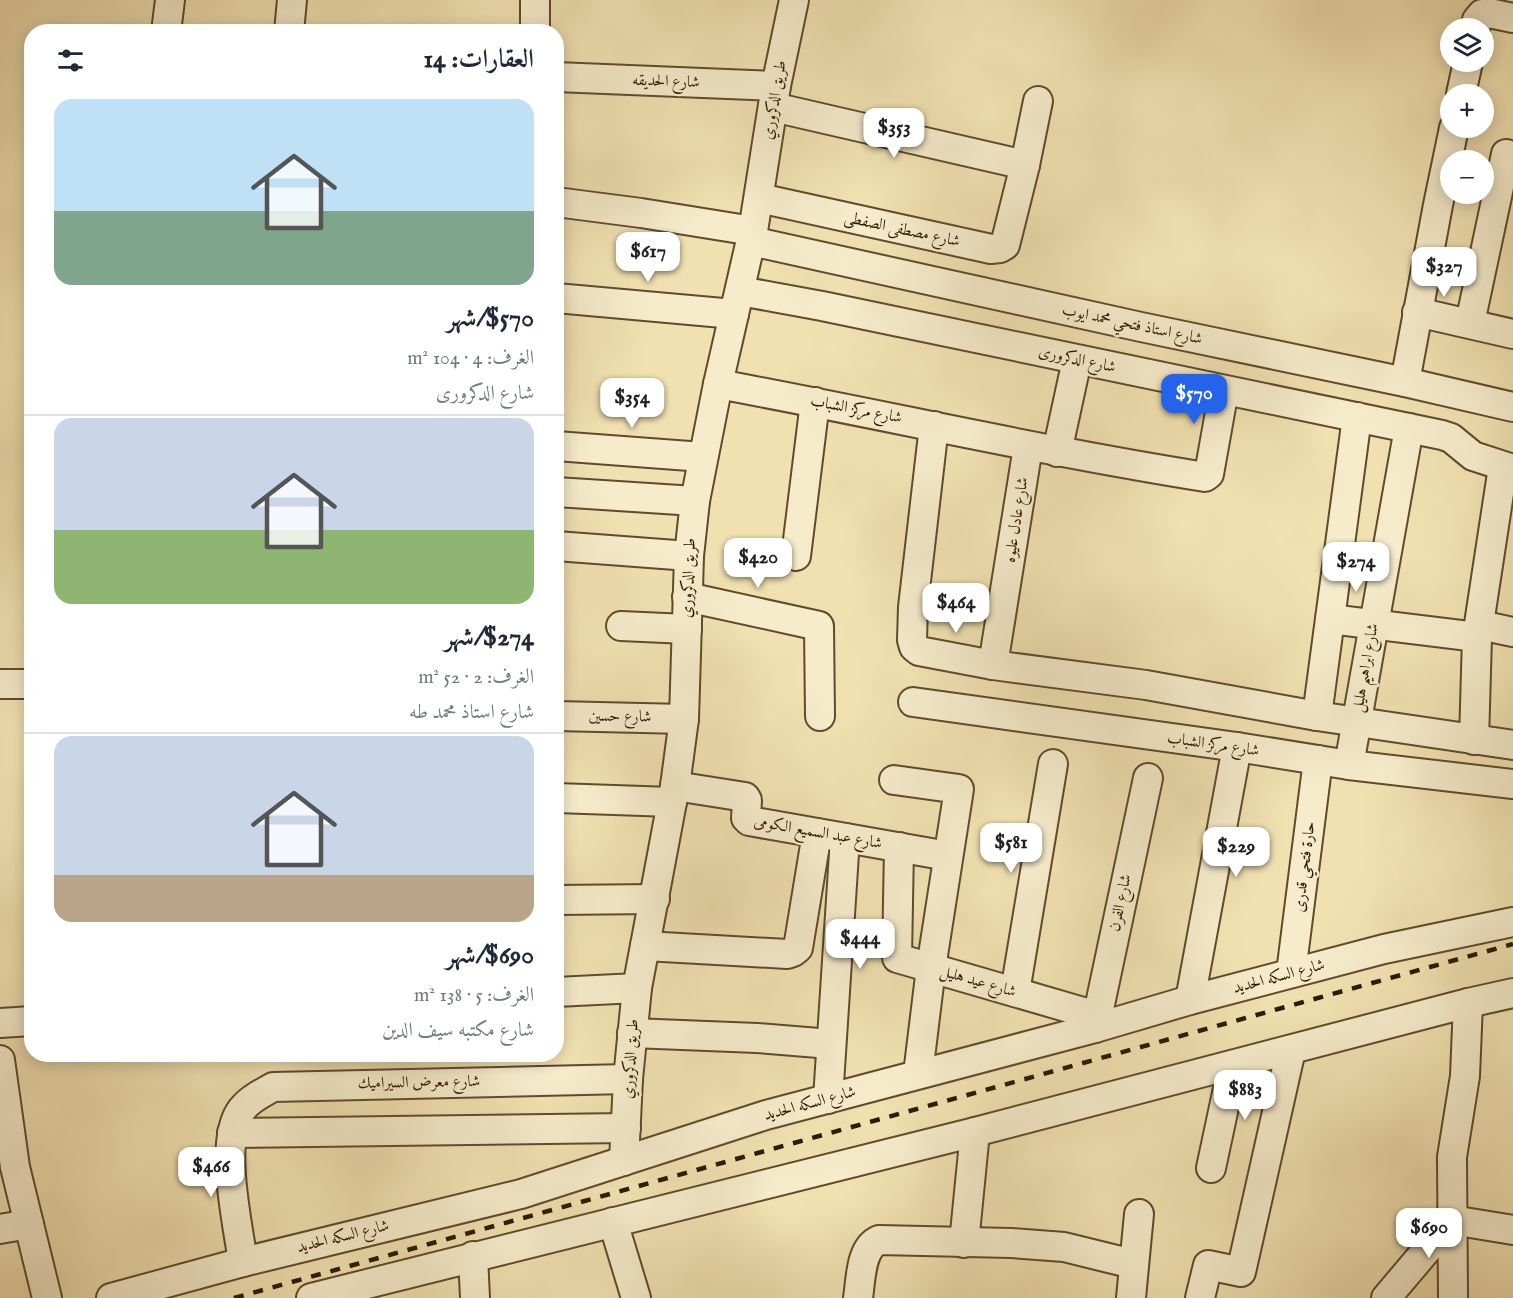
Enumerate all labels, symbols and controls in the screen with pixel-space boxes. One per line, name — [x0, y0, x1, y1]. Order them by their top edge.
map controls — [1440, 18, 1494, 204]
button: layers — [1440, 18, 1494, 72]
text: العقارات: 14 — [423, 43, 534, 76]
icon: filters — [54, 44, 87, 77]
street label: طريق الدكروري — [758, 59, 793, 141]
street label: شارع الحديقه — [632, 71, 700, 95]
button: + — [1440, 84, 1494, 138]
pin: $353 — [858, 108, 930, 159]
text: $353 — [877, 115, 911, 140]
icon: home — [240, 138, 348, 246]
button: − — [1440, 150, 1494, 204]
street label: شارع مصطفى الصفطى — [842, 208, 962, 254]
pin: $617 — [612, 232, 684, 283]
text: $617 — [630, 239, 666, 264]
pin: $327 — [1408, 247, 1480, 298]
text: $327 — [1425, 254, 1463, 279]
street label: شارع استاذ فتحي محمد ايوب — [1059, 300, 1204, 354]
text: $570/شهر — [447, 302, 534, 335]
street label: شارع الدكرورى — [1036, 342, 1118, 380]
text: الغرف: 4 · 104 m² — [407, 346, 534, 371]
pin: $570 — [1158, 374, 1230, 425]
pin: $354 — [596, 378, 668, 429]
text: شارع الدكرورى — [436, 381, 534, 406]
text: $570 — [1175, 381, 1213, 406]
text: $354 — [614, 385, 650, 410]
street label: شارع مركز الشباب — [808, 391, 903, 431]
icon: home — [240, 457, 348, 565]
street label: شارع عادل عليوه — [1000, 476, 1036, 564]
street label: طريق الدكروري — [677, 537, 702, 619]
pin: $420 — [722, 538, 794, 589]
pin: $274 — [1320, 542, 1392, 593]
text: $420 — [738, 545, 778, 570]
text: $274 — [1336, 549, 1376, 574]
pin: $464 — [920, 583, 992, 634]
text: $464 — [936, 590, 976, 615]
text: $274/شهر — [444, 621, 534, 654]
street label: شارع ابراهيم هليل — [1348, 622, 1389, 715]
text: الغرف: 2 · 52 m² — [418, 665, 534, 690]
text: شارع استاذ محمد طه — [409, 700, 534, 725]
street label: شارع حسين — [588, 706, 652, 730]
street label: شارع مركز الشباب — [1165, 729, 1260, 763]
icon: home — [240, 775, 348, 883]
street label: شارع عبد السميع الكومى — [752, 812, 884, 858]
street label: حارة فتحي قدرى — [1290, 820, 1324, 914]
pin: $581 — [975, 823, 1047, 874]
pin: $229 — [1200, 827, 1272, 878]
text: $581 — [994, 830, 1028, 855]
text: $229 — [1217, 834, 1255, 859]
street label: شارع الفرن — [1105, 872, 1139, 934]
pin: $444 — [824, 919, 896, 970]
text: $444 — [840, 926, 880, 951]
text: $690/شهر — [446, 939, 534, 972]
street label: شارع السكه الحديد — [1231, 955, 1328, 1001]
street label: شارع عيد هليل — [937, 962, 1018, 1004]
text: الغرف: 5 · 138 m² — [414, 983, 534, 1008]
text: شارع مكتبه سيف الدين — [382, 1018, 534, 1043]
street label: طريق الدكروري — [618, 1018, 645, 1100]
pin: $883 — [1209, 1070, 1281, 1121]
street label: شارع معرض السيراميك — [358, 1072, 481, 1096]
text: $883 — [1228, 1077, 1262, 1102]
street label: شارع السكه الحديد — [762, 1082, 859, 1128]
pin: $466 — [175, 1147, 247, 1198]
text: $466 — [192, 1154, 230, 1179]
pin: $690 — [1393, 1208, 1465, 1259]
text: $690 — [1410, 1215, 1448, 1240]
street label: شارع السكه الحديد — [295, 1216, 392, 1260]

